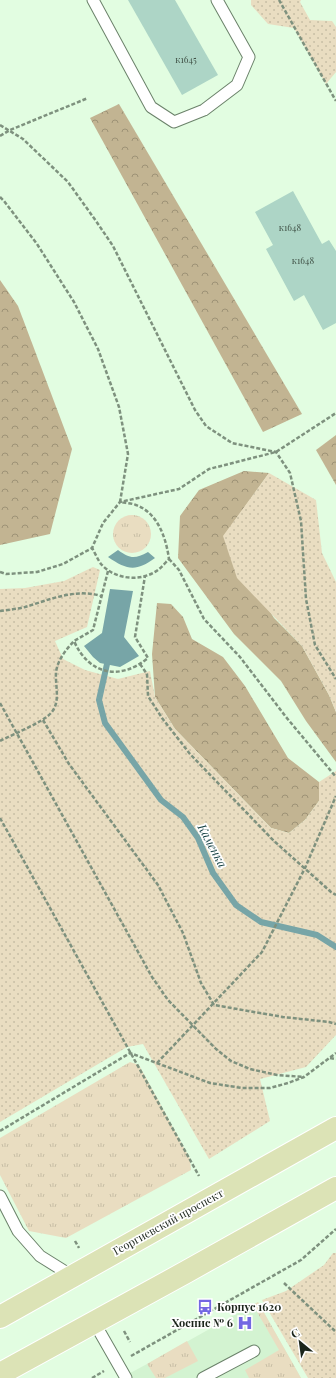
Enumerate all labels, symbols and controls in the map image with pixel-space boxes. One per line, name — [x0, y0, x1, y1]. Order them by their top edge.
house number: к1645 — [175, 53, 197, 65]
house number: к1648 — [279, 221, 301, 233]
house number: к1648 — [292, 254, 314, 266]
water label: Каменка — [194, 820, 231, 870]
street label: Георгиевский проспект — [110, 1185, 226, 1258]
bus stop icon: Корпус 1620 — [196, 1298, 214, 1316]
place label: Корпус 1620 — [217, 1299, 281, 1314]
hospital icon: Хоспис № 6 — [236, 1314, 254, 1332]
place label: Хоспис № 6 — [172, 1315, 233, 1330]
north arrow — [280, 1322, 320, 1362]
text: С — [288, 1324, 302, 1341]

